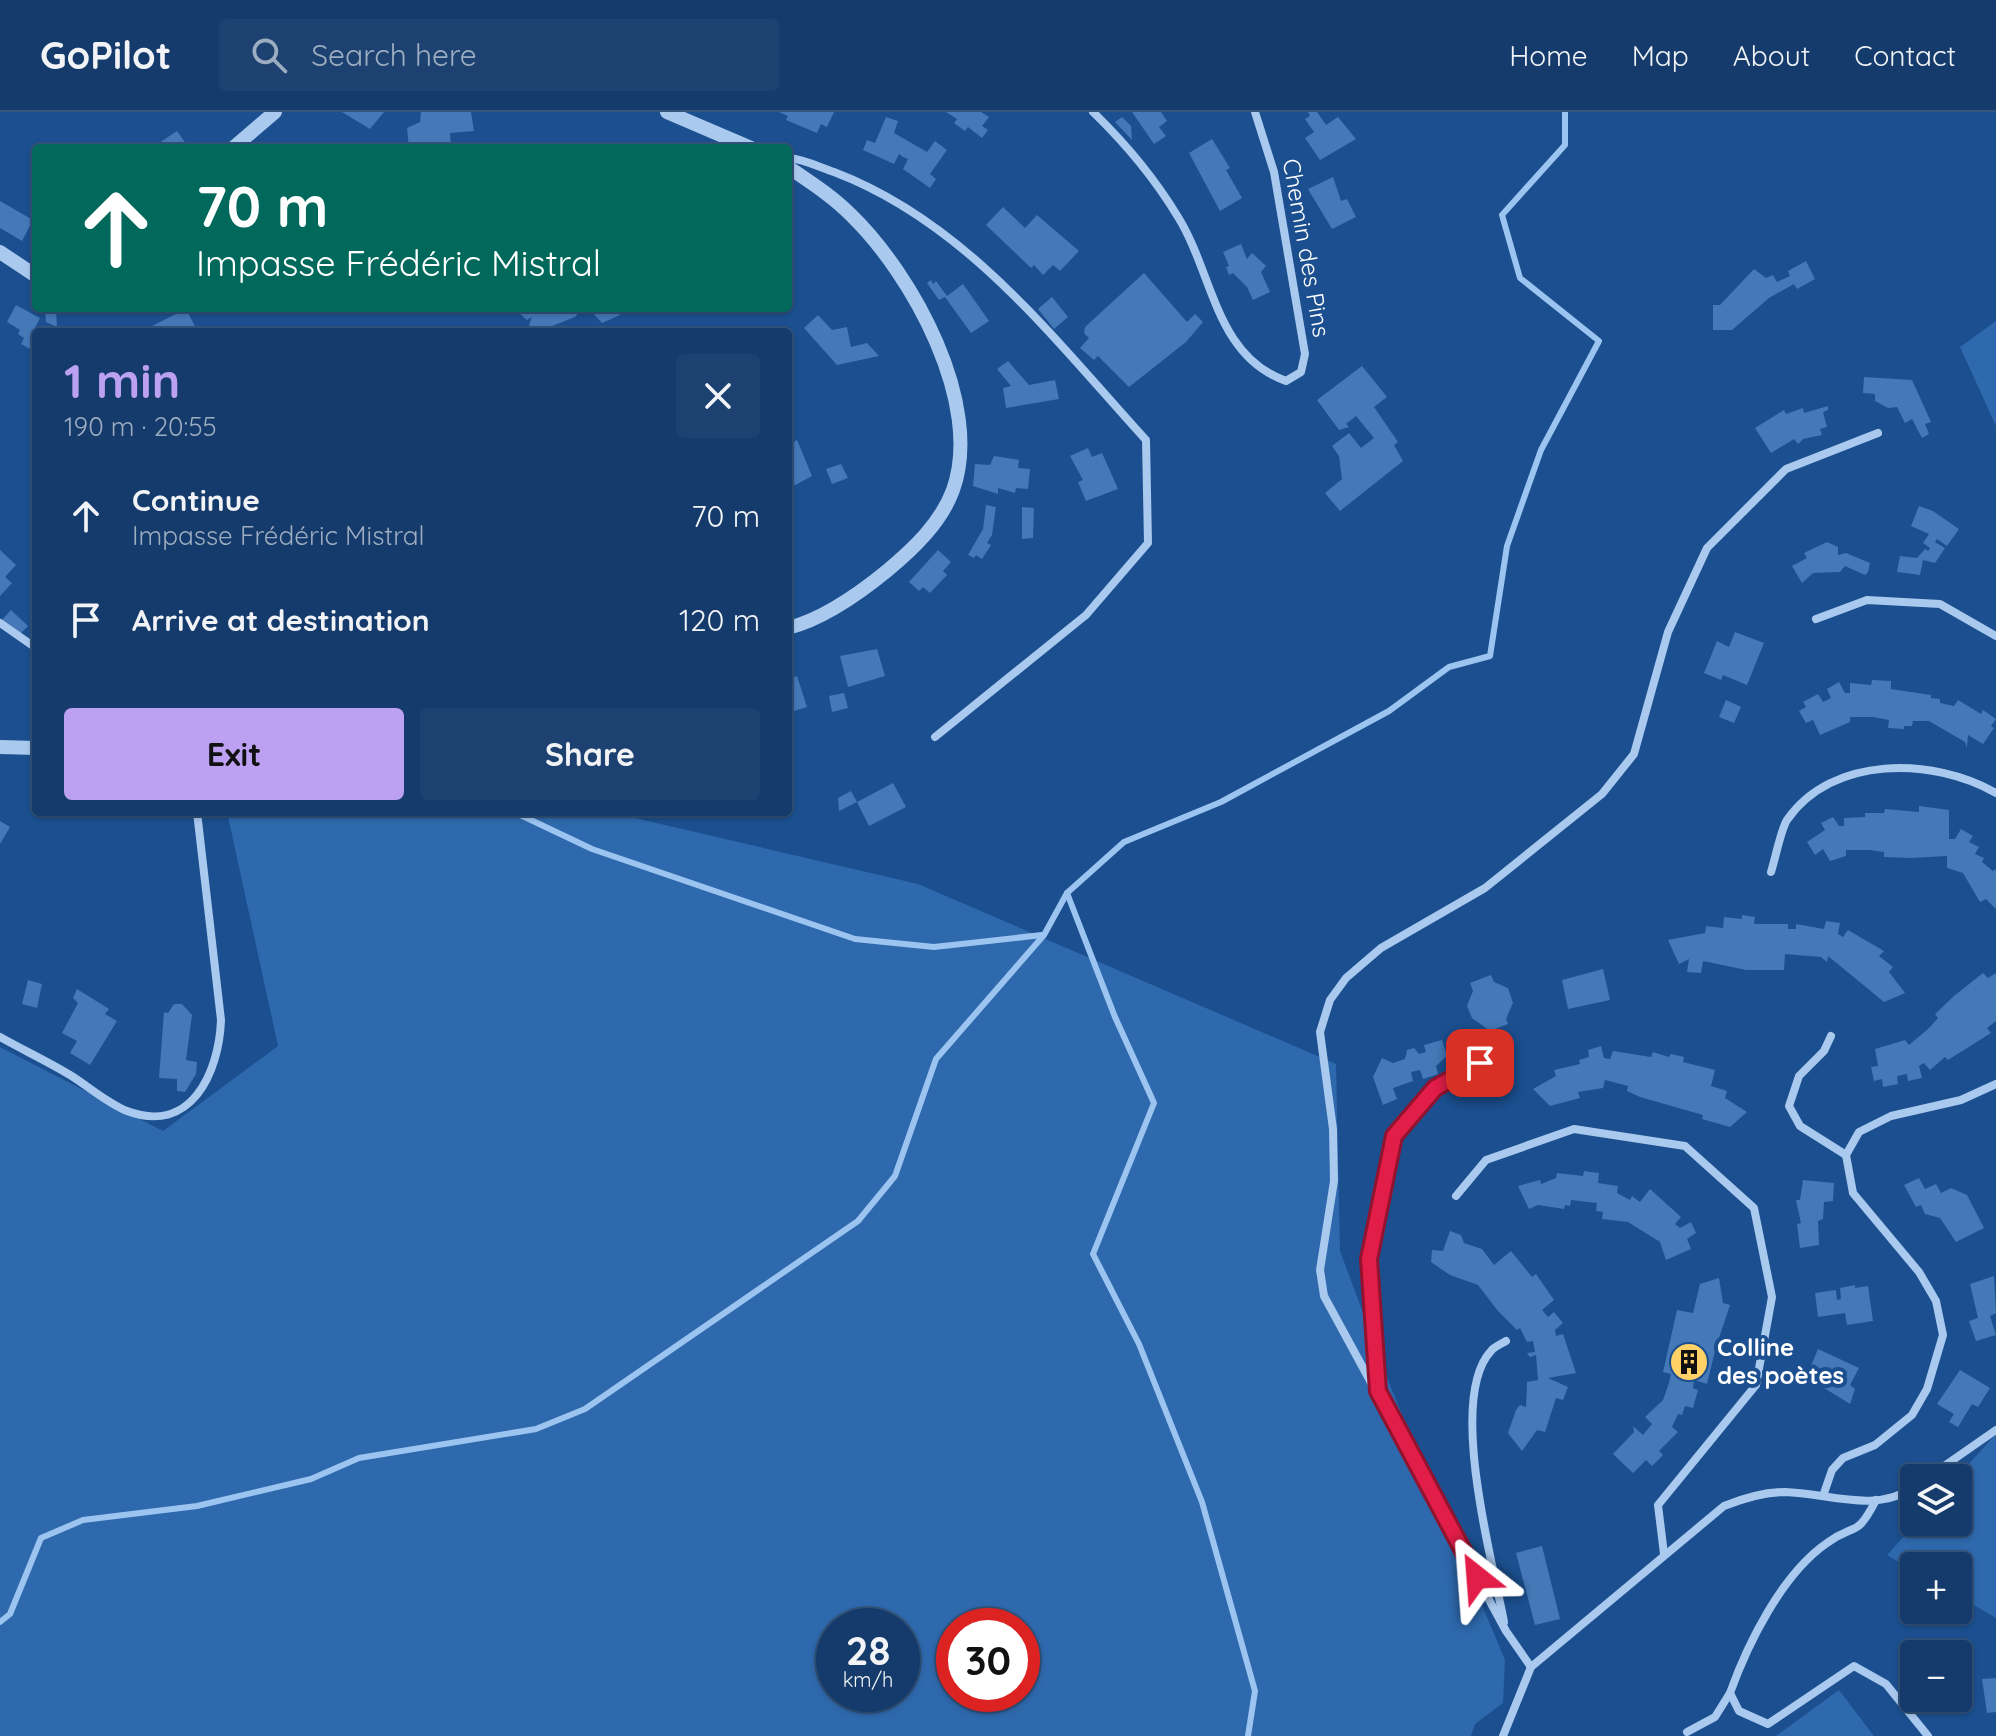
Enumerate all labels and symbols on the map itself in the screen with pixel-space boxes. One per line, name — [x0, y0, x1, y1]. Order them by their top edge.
street label: Chemin des Pins — [1277, 156, 1337, 339]
pin — [1446, 1029, 1514, 1097]
place label: Colline des poètes — [1717, 1332, 1844, 1390]
building icon: Colline des poètes — [1668, 1341, 1710, 1383]
position arrow — [1435, 1535, 1519, 1619]
speed limit sign: 30 — [936, 1608, 1040, 1712]

